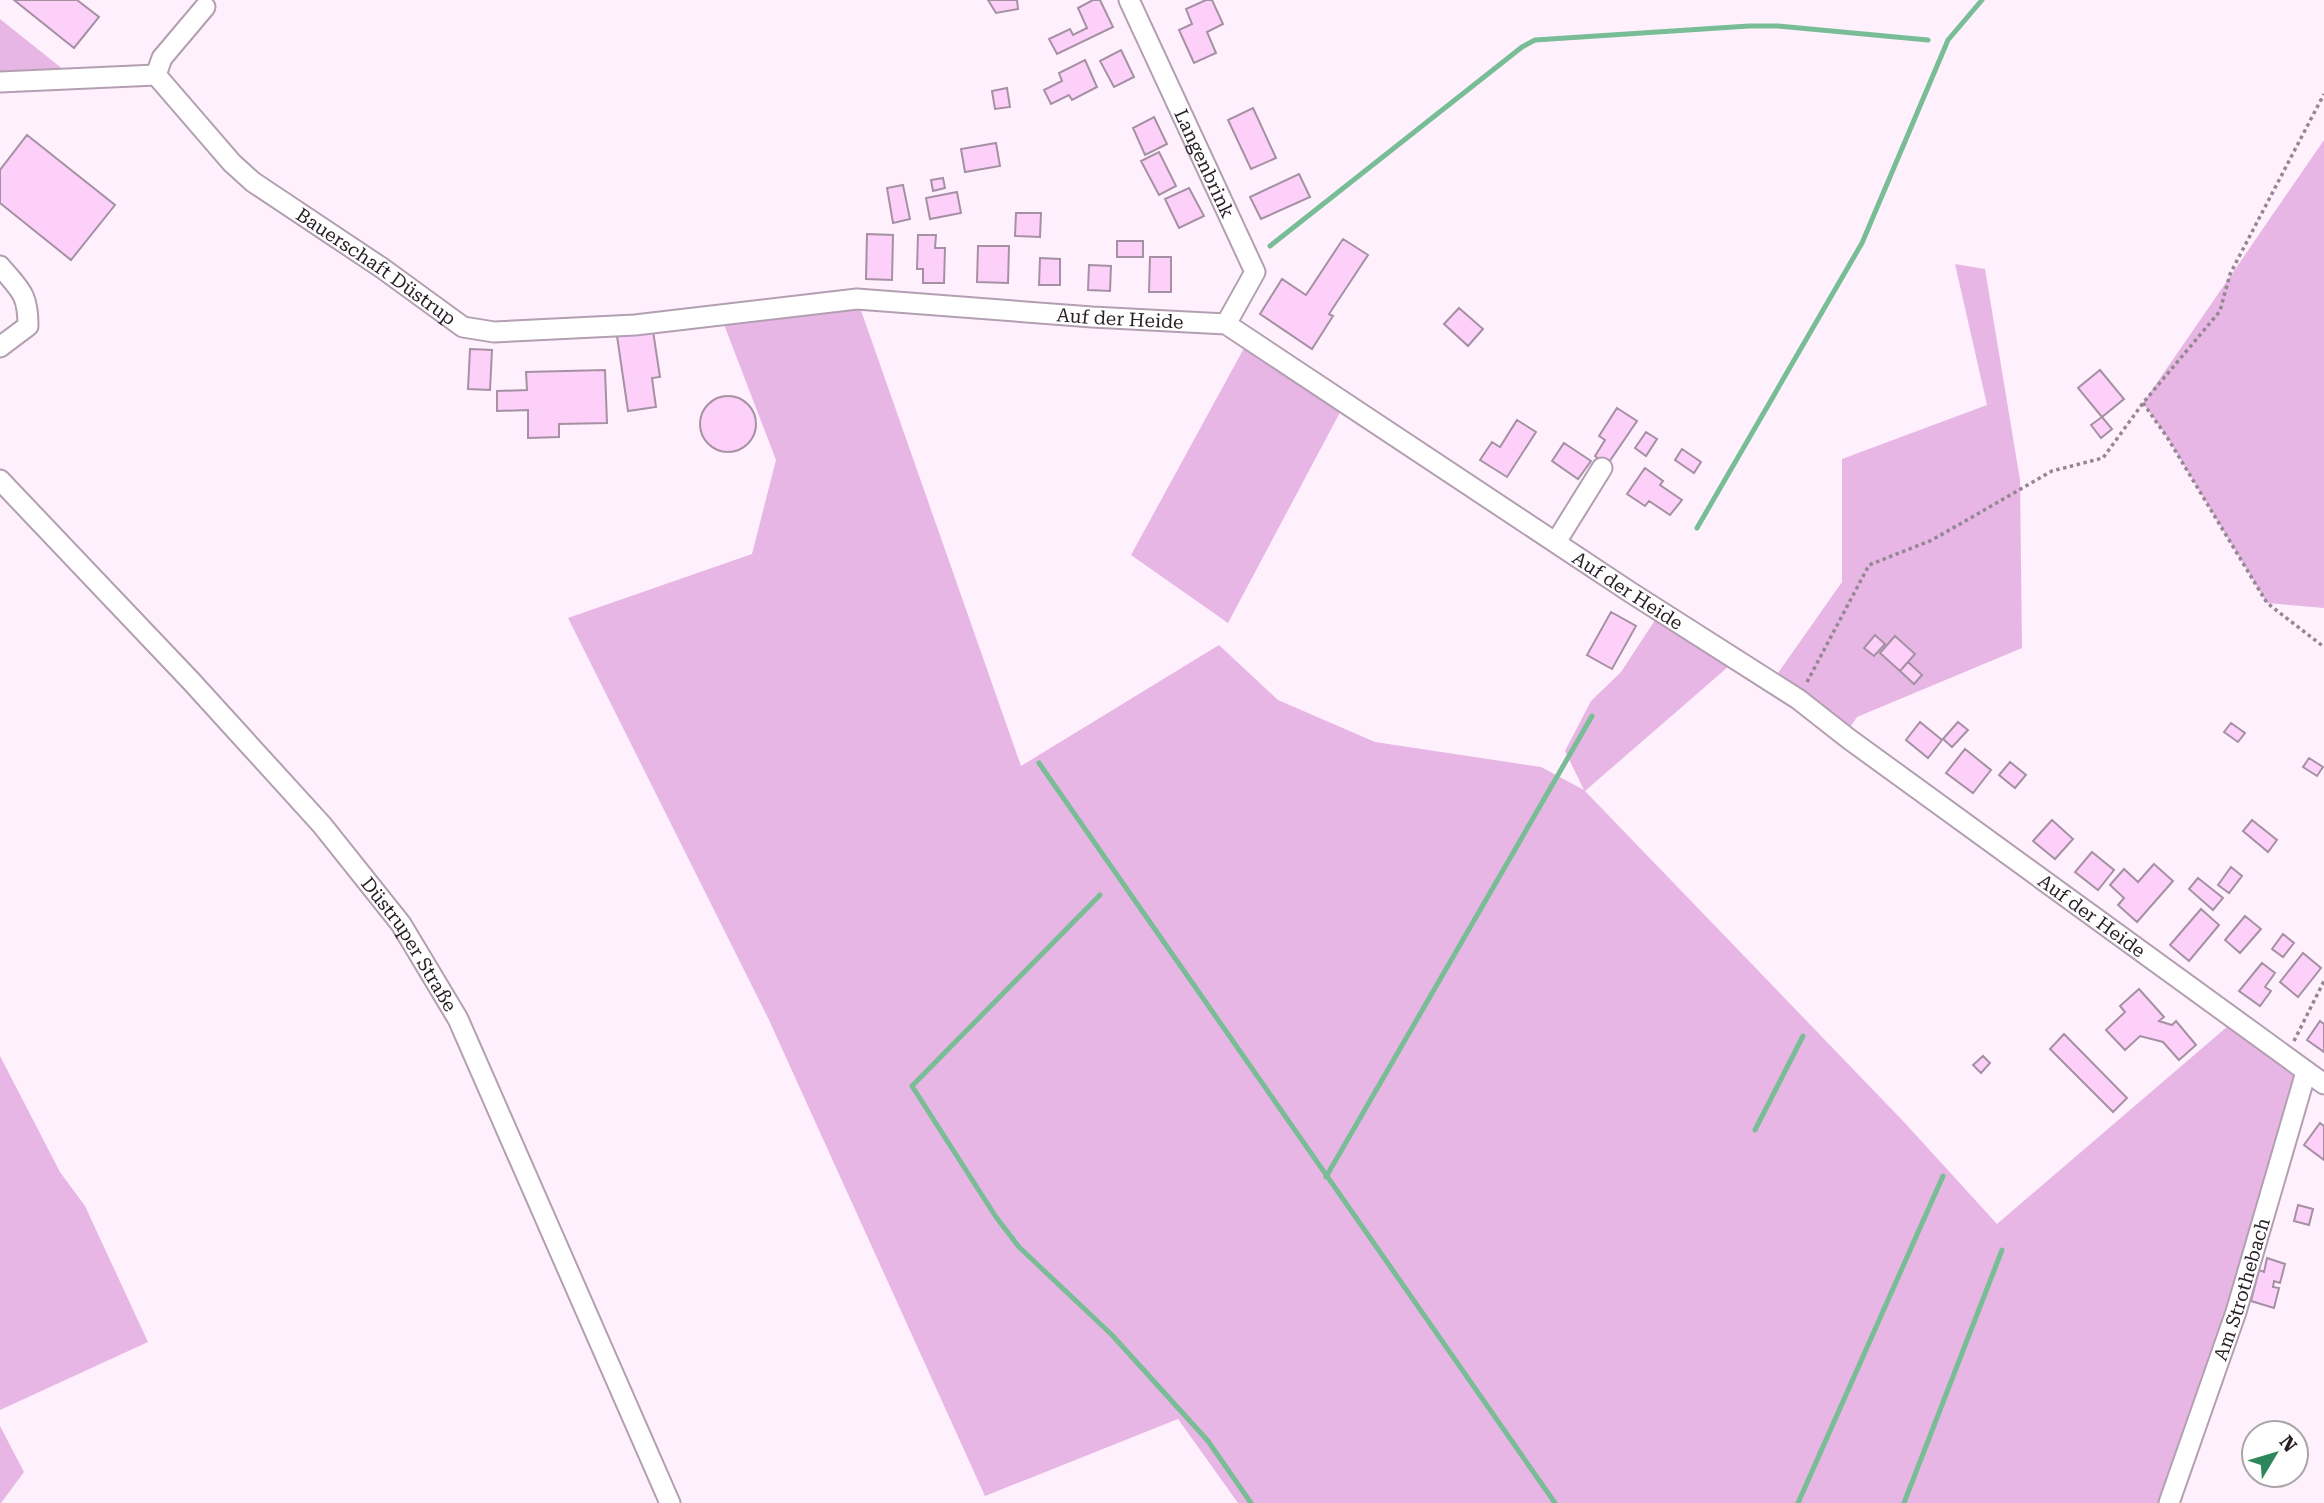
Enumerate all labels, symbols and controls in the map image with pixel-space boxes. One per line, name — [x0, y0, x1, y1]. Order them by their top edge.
street label: Langenbrink — [1170, 105, 1240, 221]
street label: Bauerschaft Düstrup — [292, 203, 461, 330]
street label: Auf der Heide — [1056, 303, 1184, 333]
street label: Auf der Heide — [1568, 546, 1687, 634]
street label: Auf der Heide — [2034, 869, 2150, 962]
street label: Düstruper Straße — [356, 872, 462, 1016]
street label: Am Strothebach — [2208, 1215, 2274, 1364]
north arrow — [2240, 1419, 2310, 1489]
text: N — [2274, 1431, 2302, 1457]

